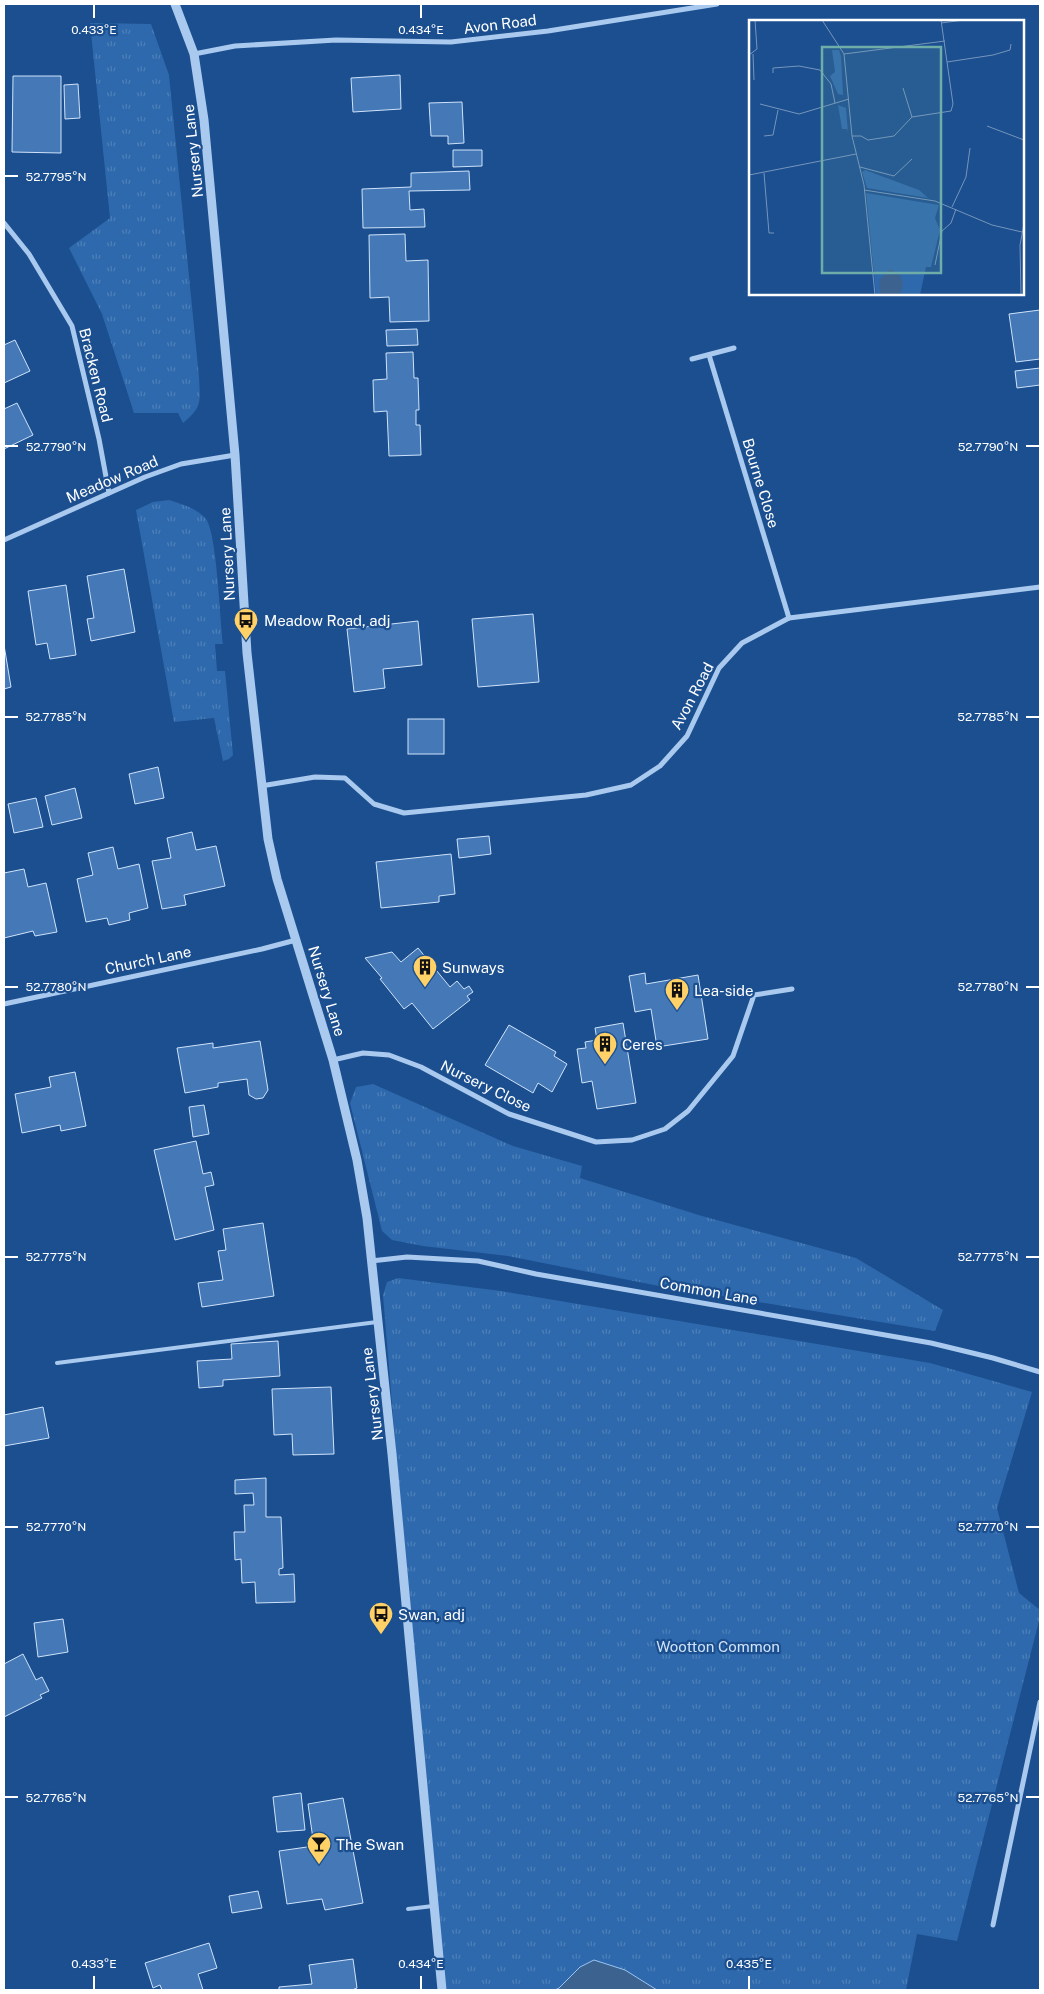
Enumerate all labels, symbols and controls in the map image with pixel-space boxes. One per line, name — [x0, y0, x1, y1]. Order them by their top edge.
street label: Avon Road — [463, 11, 537, 37]
inset map — [749, 20, 1024, 295]
text: 0.433°E — [71, 23, 117, 37]
text: 0.434°E — [398, 23, 444, 37]
street label: Nursery Lane — [180, 104, 206, 198]
text: 52.7795°N — [25, 170, 87, 184]
street label: Bracken Road — [76, 326, 116, 424]
street label: Bourne Close — [739, 436, 783, 530]
text: 52.7790°N — [26, 440, 86, 454]
text: 52.7790°N — [958, 440, 1018, 454]
street label: Meadow Road — [64, 452, 160, 506]
street label: Nursery Lane — [216, 507, 238, 601]
bus stop icon: Meadow Road, adj — [233, 607, 259, 641]
place label: Meadow Road, adj — [264, 612, 390, 629]
street label: Avon Road — [667, 660, 717, 732]
text: 52.7785°N — [25, 710, 87, 724]
text: 52.7785°N — [957, 710, 1019, 724]
street label: Church Lane — [103, 943, 193, 977]
street label: Nursery Lane — [305, 944, 349, 1038]
building icon: Sunways — [412, 954, 438, 988]
place label: Sunways — [442, 959, 504, 976]
building icon: Lea-side — [664, 977, 690, 1011]
text: 52.7780°N — [26, 980, 86, 994]
text: 52.7780°N — [958, 980, 1018, 994]
place label: Lea-side — [694, 982, 754, 999]
building icon: Ceres — [592, 1031, 618, 1065]
place label: Ceres — [622, 1036, 663, 1053]
street label: Nursery Close — [438, 1057, 534, 1115]
text: 52.7775°N — [25, 1250, 87, 1264]
text: 52.7775°N — [957, 1250, 1019, 1264]
street label: Common Lane — [659, 1274, 759, 1308]
street label: Nursery Lane — [358, 1347, 386, 1441]
text: 52.7770°N — [26, 1520, 86, 1534]
text: 52.7770°N — [958, 1520, 1018, 1534]
bus stop icon: Swan, adj — [368, 1601, 394, 1635]
place label: Swan, adj — [398, 1606, 465, 1623]
park label: Wootton Common — [656, 1638, 780, 1655]
text: 52.7765°N — [25, 1791, 87, 1805]
text: 52.7765°N — [957, 1791, 1019, 1805]
bar icon: The Swan — [306, 1831, 332, 1865]
place label: The Swan — [336, 1836, 404, 1853]
text: 0.433°E — [71, 1957, 117, 1971]
text: 0.434°E — [398, 1957, 444, 1971]
text: 0.435°E — [726, 1957, 772, 1971]

